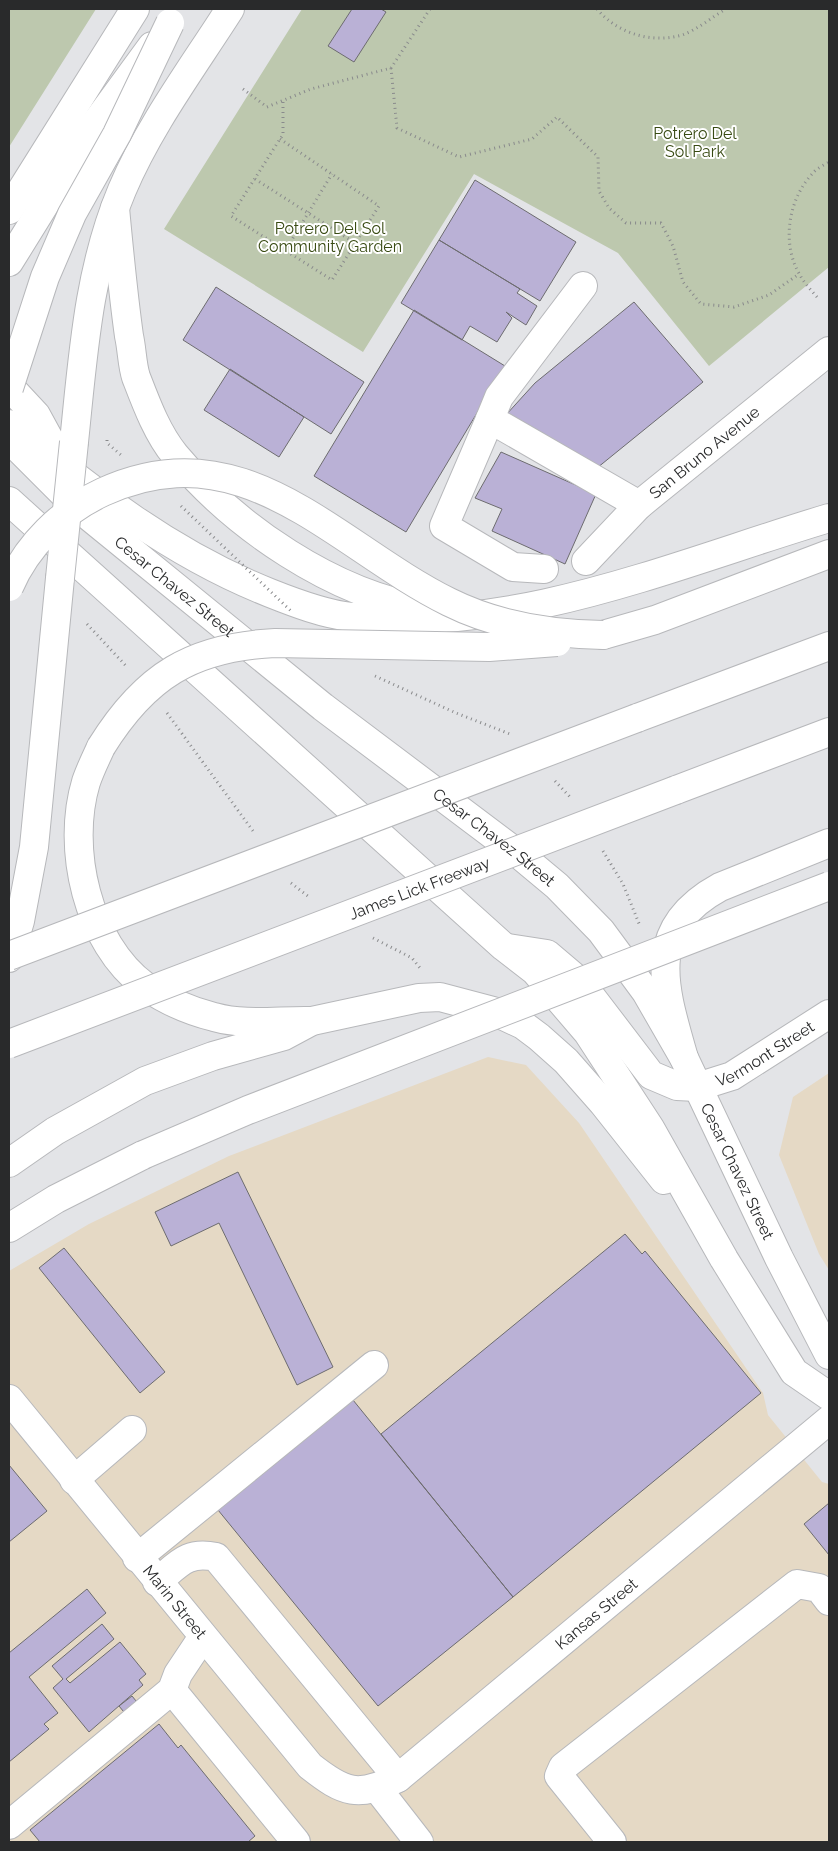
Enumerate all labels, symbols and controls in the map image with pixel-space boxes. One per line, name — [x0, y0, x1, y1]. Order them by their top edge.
park label: Potrero Del Sol Park — [653, 124, 737, 161]
park label: Potrero Del Sol Community Garden — [258, 219, 402, 256]
street label: San Bruno Avenue — [646, 402, 763, 503]
street label: Cesar Chavez Street — [111, 532, 239, 641]
street label: Cesar Chavez Street — [429, 784, 559, 891]
street label: James Lick Freeway — [346, 853, 493, 924]
street label: Vermont Street — [713, 1017, 818, 1091]
street label: Cesar Chavez Street — [697, 1100, 778, 1243]
street label: Marin Street — [139, 1561, 211, 1643]
street label: Kansas Street — [551, 1574, 642, 1653]

